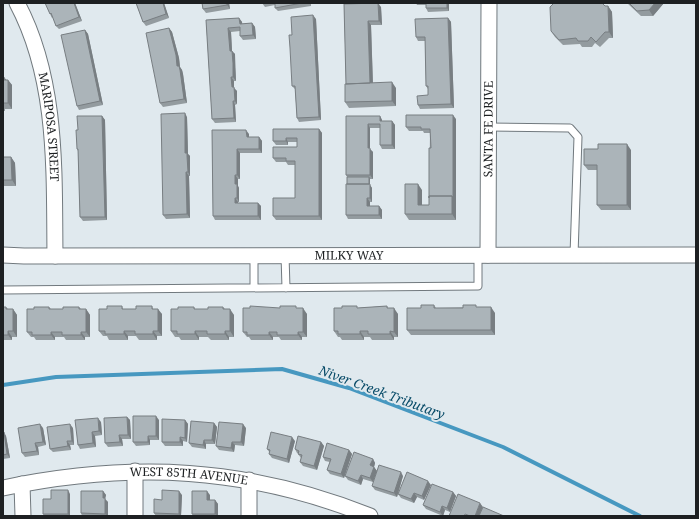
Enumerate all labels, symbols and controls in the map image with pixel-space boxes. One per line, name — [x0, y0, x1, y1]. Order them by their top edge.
street label: MARIPOSA STREET — [35, 70, 63, 182]
street label: SANTA FE DRIVE — [479, 81, 497, 177]
street label: MILKY WAY — [314, 246, 384, 264]
water label: Niver Creek Tributary — [316, 361, 448, 423]
street label: WEST 85TH AVENUE — [129, 463, 249, 489]

